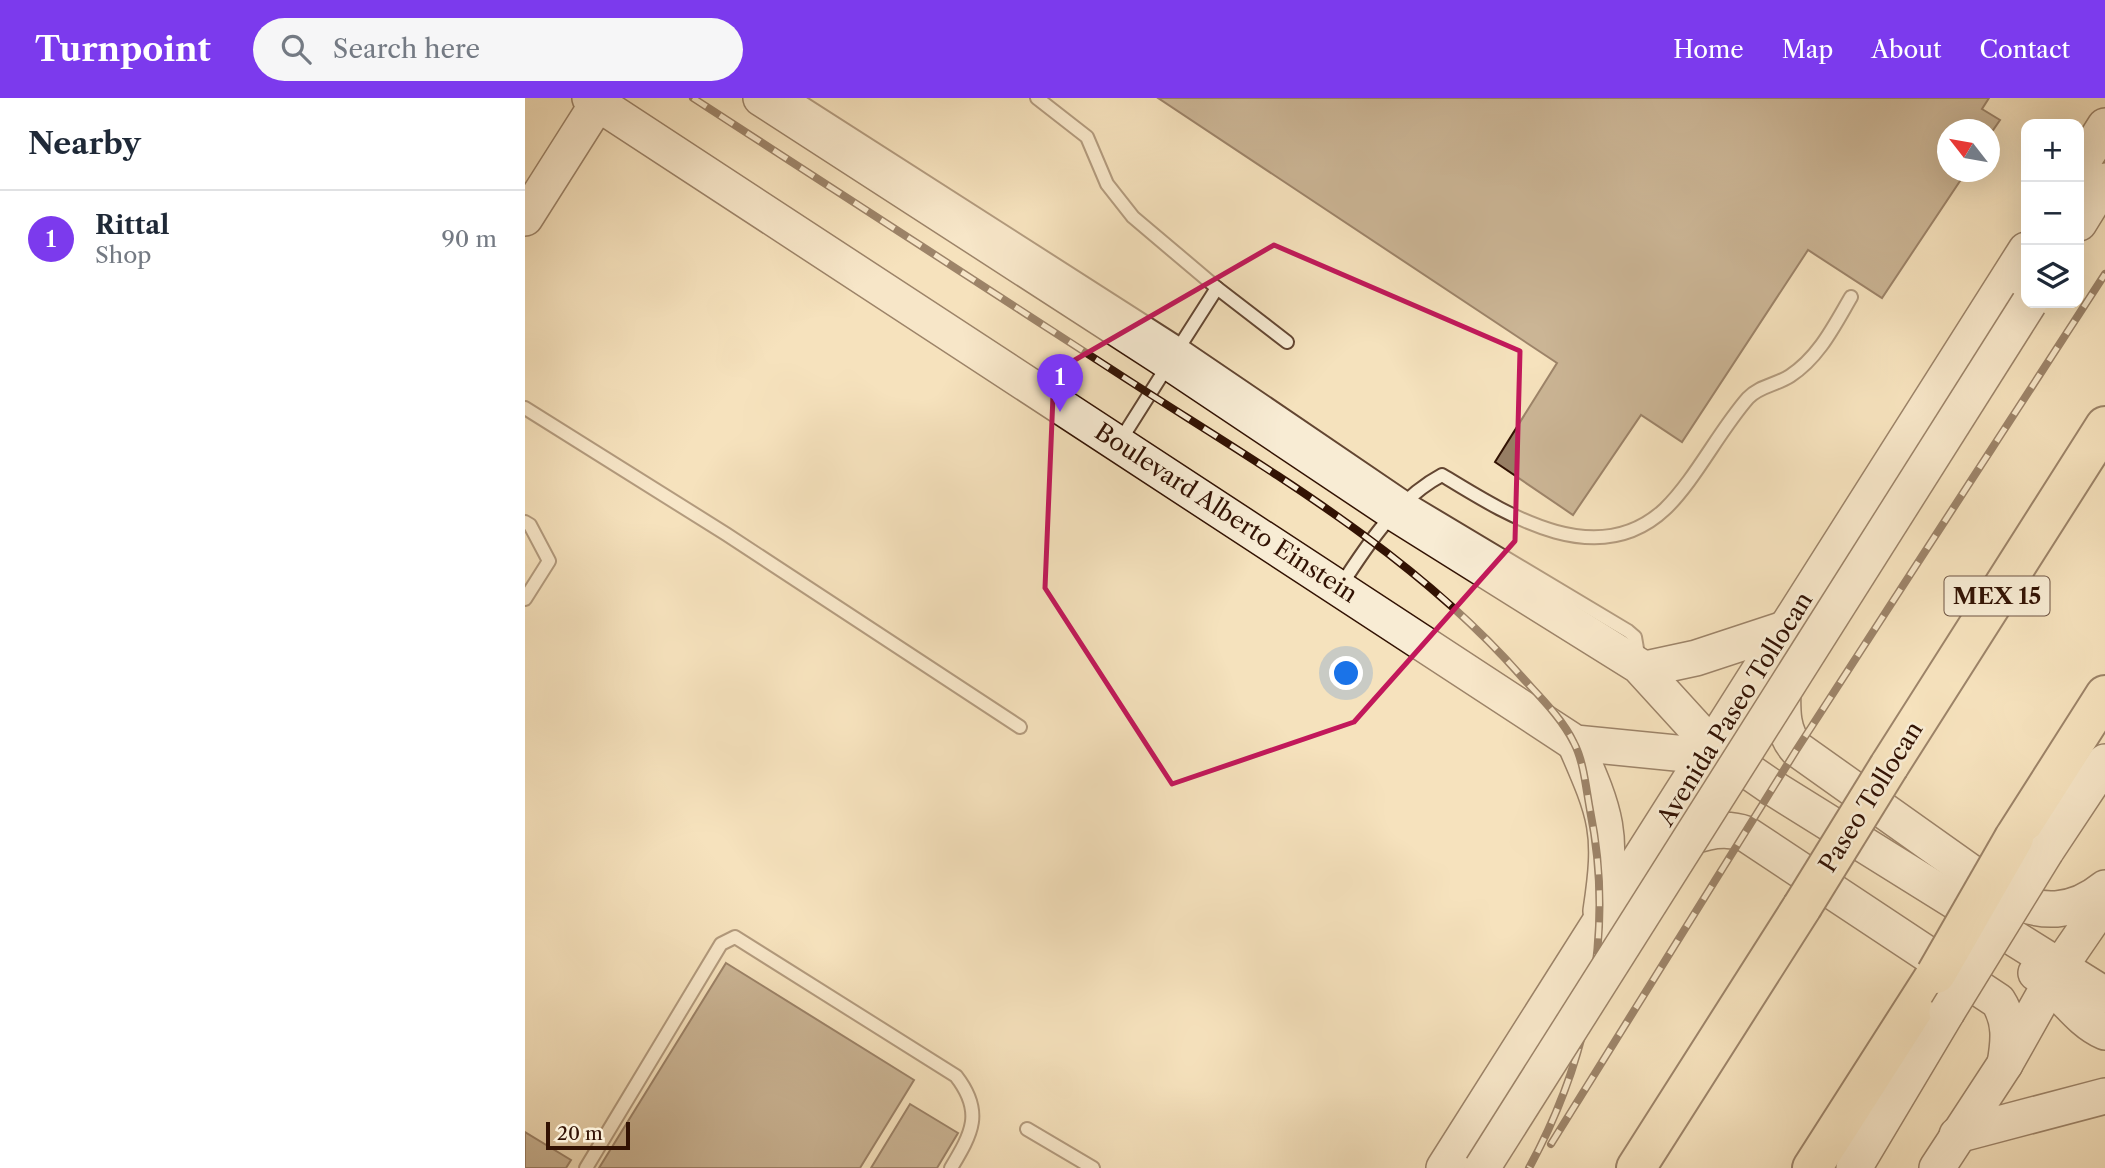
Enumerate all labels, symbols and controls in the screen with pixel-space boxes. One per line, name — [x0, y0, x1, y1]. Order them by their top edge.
search box — [253, 18, 743, 81]
text: Turnpoint — [35, 29, 211, 70]
icon: search — [277, 30, 315, 68]
text: Search here — [333, 33, 480, 65]
text: Home — [1673, 35, 1744, 64]
text: Map — [1782, 35, 1833, 64]
text: About — [1871, 35, 1942, 64]
text: Contact — [1980, 35, 2070, 64]
north arrow — [1937, 119, 2000, 182]
map controls — [2021, 119, 2084, 308]
button: + — [2021, 119, 2084, 182]
text: Nearby — [28, 125, 141, 162]
button: − — [2021, 182, 2084, 245]
text: Rittal — [95, 209, 169, 241]
text: 1 — [46, 225, 56, 253]
text: 90 m — [441, 225, 497, 253]
text: Shop — [95, 241, 151, 269]
button: layers — [2021, 245, 2084, 308]
pin: 1 — [1037, 354, 1083, 412]
street label: Boulevard Alberto Einstein — [1090, 417, 1363, 608]
road number: MEX 15 — [1945, 576, 2049, 616]
street label: Avenida Paseo Tollocan — [1650, 587, 1818, 832]
your location — [1329, 656, 1363, 690]
street label: Paseo Tollocan — [1813, 716, 1928, 877]
scale bar — [546, 1119, 630, 1151]
text: 20 m — [557, 1122, 603, 1145]

